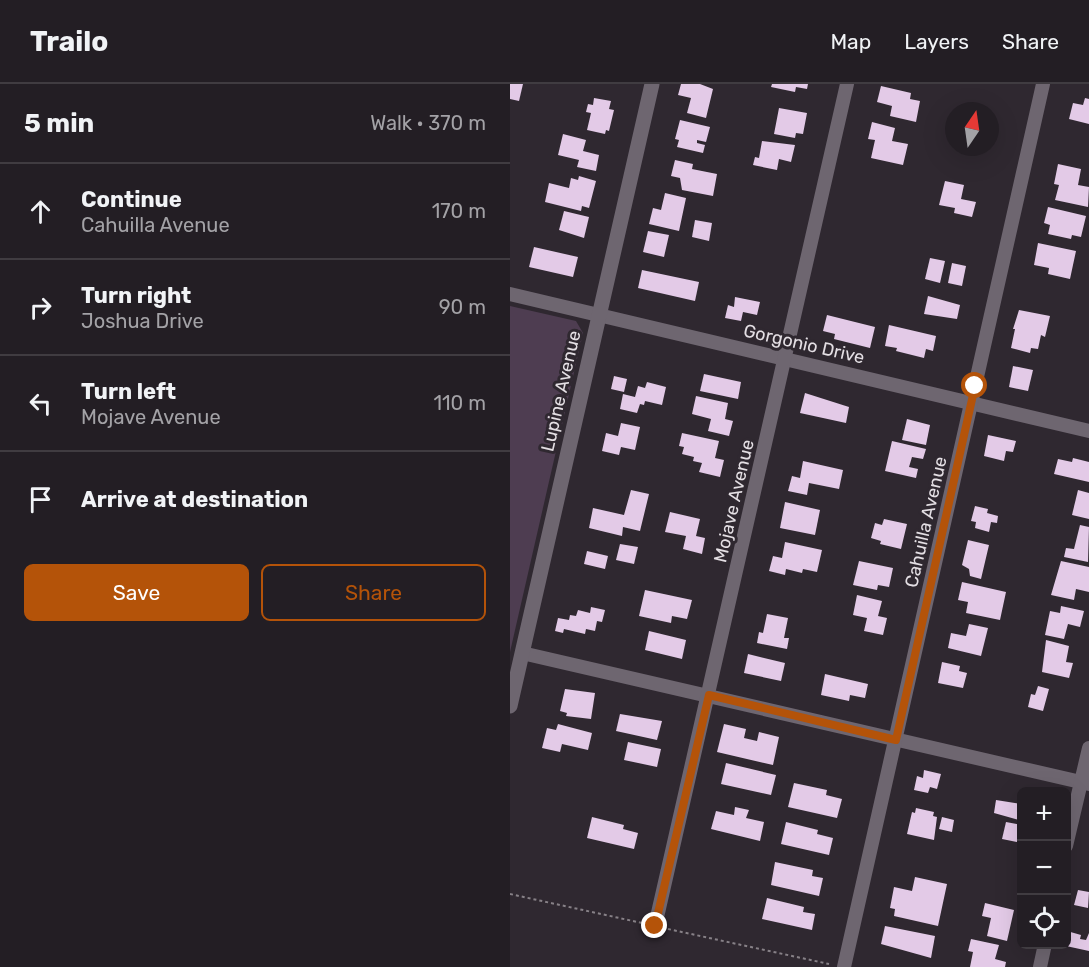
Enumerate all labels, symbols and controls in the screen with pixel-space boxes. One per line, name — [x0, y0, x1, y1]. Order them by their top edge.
text: Trailo — [30, 25, 108, 58]
text: Map — [830, 29, 871, 54]
text: Layers — [904, 29, 969, 54]
text: Share — [1002, 29, 1059, 54]
north arrow — [945, 102, 999, 156]
text: 5 min — [24, 108, 94, 139]
text: Walk · 370 m — [370, 111, 486, 135]
text: Continue — [81, 186, 182, 213]
icon: ahead — [24, 195, 57, 228]
text: 170 m — [432, 199, 486, 223]
text: Cahuilla Avenue — [81, 213, 230, 237]
text: Turn right — [81, 282, 191, 309]
icon: right — [24, 291, 57, 324]
text: 90 m — [439, 295, 486, 319]
text: Joshua Drive — [81, 309, 204, 333]
street label: Gorgonio Drive — [741, 319, 867, 369]
street label: Lupine Avenue — [536, 328, 586, 454]
route start — [961, 372, 987, 398]
text: Turn left — [81, 378, 176, 405]
icon: left — [24, 387, 57, 420]
text: 110 m — [434, 391, 486, 415]
text: Mojave Avenue — [81, 405, 221, 429]
street label: Mojave Avenue — [709, 437, 759, 565]
street label: Cahuilla Avenue — [900, 454, 952, 590]
icon: arrive — [24, 483, 57, 516]
text: Arrive at destination — [81, 486, 308, 513]
button: Save — [24, 564, 249, 621]
button: Share — [261, 564, 486, 621]
map controls — [1017, 787, 1071, 949]
button: + — [1017, 787, 1071, 841]
button: − — [1017, 841, 1071, 895]
button: locate — [1017, 895, 1071, 949]
route end — [641, 912, 667, 938]

